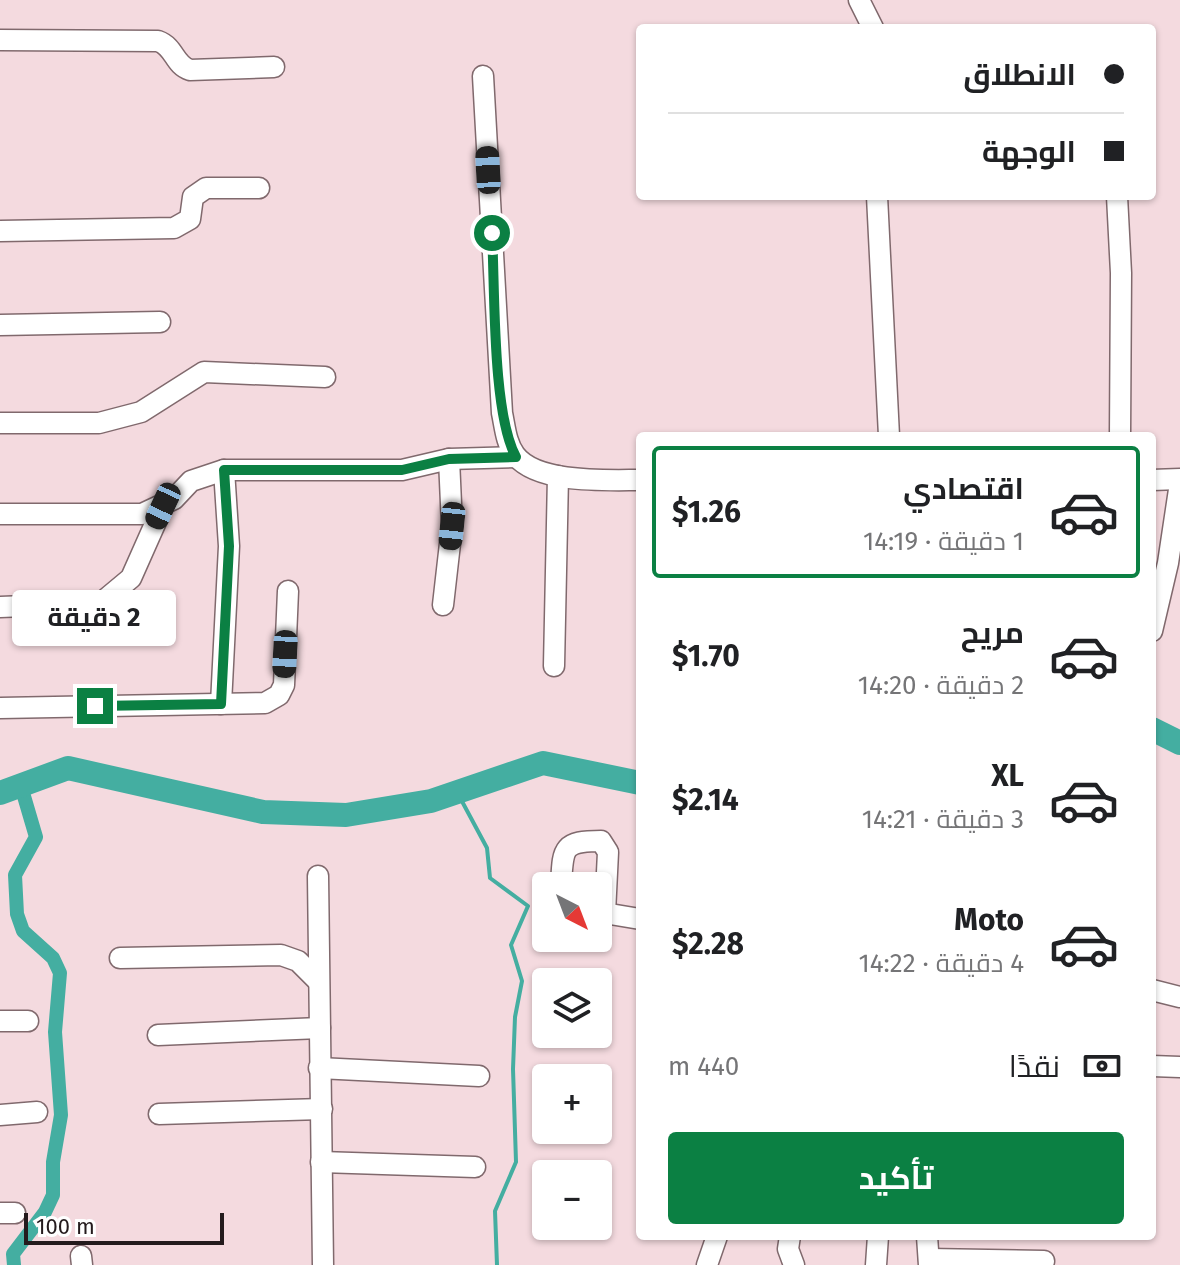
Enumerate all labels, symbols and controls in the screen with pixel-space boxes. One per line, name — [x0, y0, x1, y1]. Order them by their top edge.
text: الانطلاق — [963, 57, 1076, 93]
text: الوجهة — [982, 134, 1076, 170]
car — [475, 145, 501, 195]
route start — [474, 215, 510, 251]
text: اقتصادي — [903, 471, 1024, 507]
icon: car — [1048, 476, 1120, 548]
car — [142, 479, 184, 533]
text: $1.26 — [672, 494, 741, 530]
car — [438, 501, 466, 551]
text: 1 دقيقة · 14:19 — [863, 526, 1024, 557]
callout: 2 دقيقة — [13, 590, 177, 646]
text: 2 دقيقة — [47, 602, 141, 633]
text: مريح — [961, 615, 1024, 651]
icon: car — [1048, 620, 1120, 692]
car — [272, 629, 298, 679]
text: $1.70 — [672, 638, 740, 674]
text: 2 دقيقة · 14:20 — [858, 670, 1024, 701]
route end — [77, 688, 113, 724]
text: XL — [991, 758, 1024, 794]
icon: car — [1048, 764, 1120, 836]
text: $2.14 — [672, 782, 739, 818]
text: 3 دقيقة · 14:21 — [862, 804, 1024, 835]
north arrow — [532, 872, 612, 952]
map controls — [532, 872, 612, 1240]
text: Moto — [954, 902, 1024, 938]
icon: car — [1048, 908, 1120, 980]
text: $2.28 — [672, 926, 744, 962]
text: 4 دقيقة · 14:22 — [859, 948, 1024, 979]
button: layers — [532, 968, 612, 1048]
icon: cash — [1080, 1044, 1124, 1088]
text: نقدًا — [1009, 1049, 1060, 1085]
text: 440 m — [668, 1051, 739, 1082]
button: + — [532, 1064, 612, 1144]
button: تأكيد — [668, 1132, 1124, 1224]
button: − — [532, 1160, 612, 1240]
scale bar — [24, 1209, 224, 1245]
text: 100 m — [36, 1213, 95, 1240]

